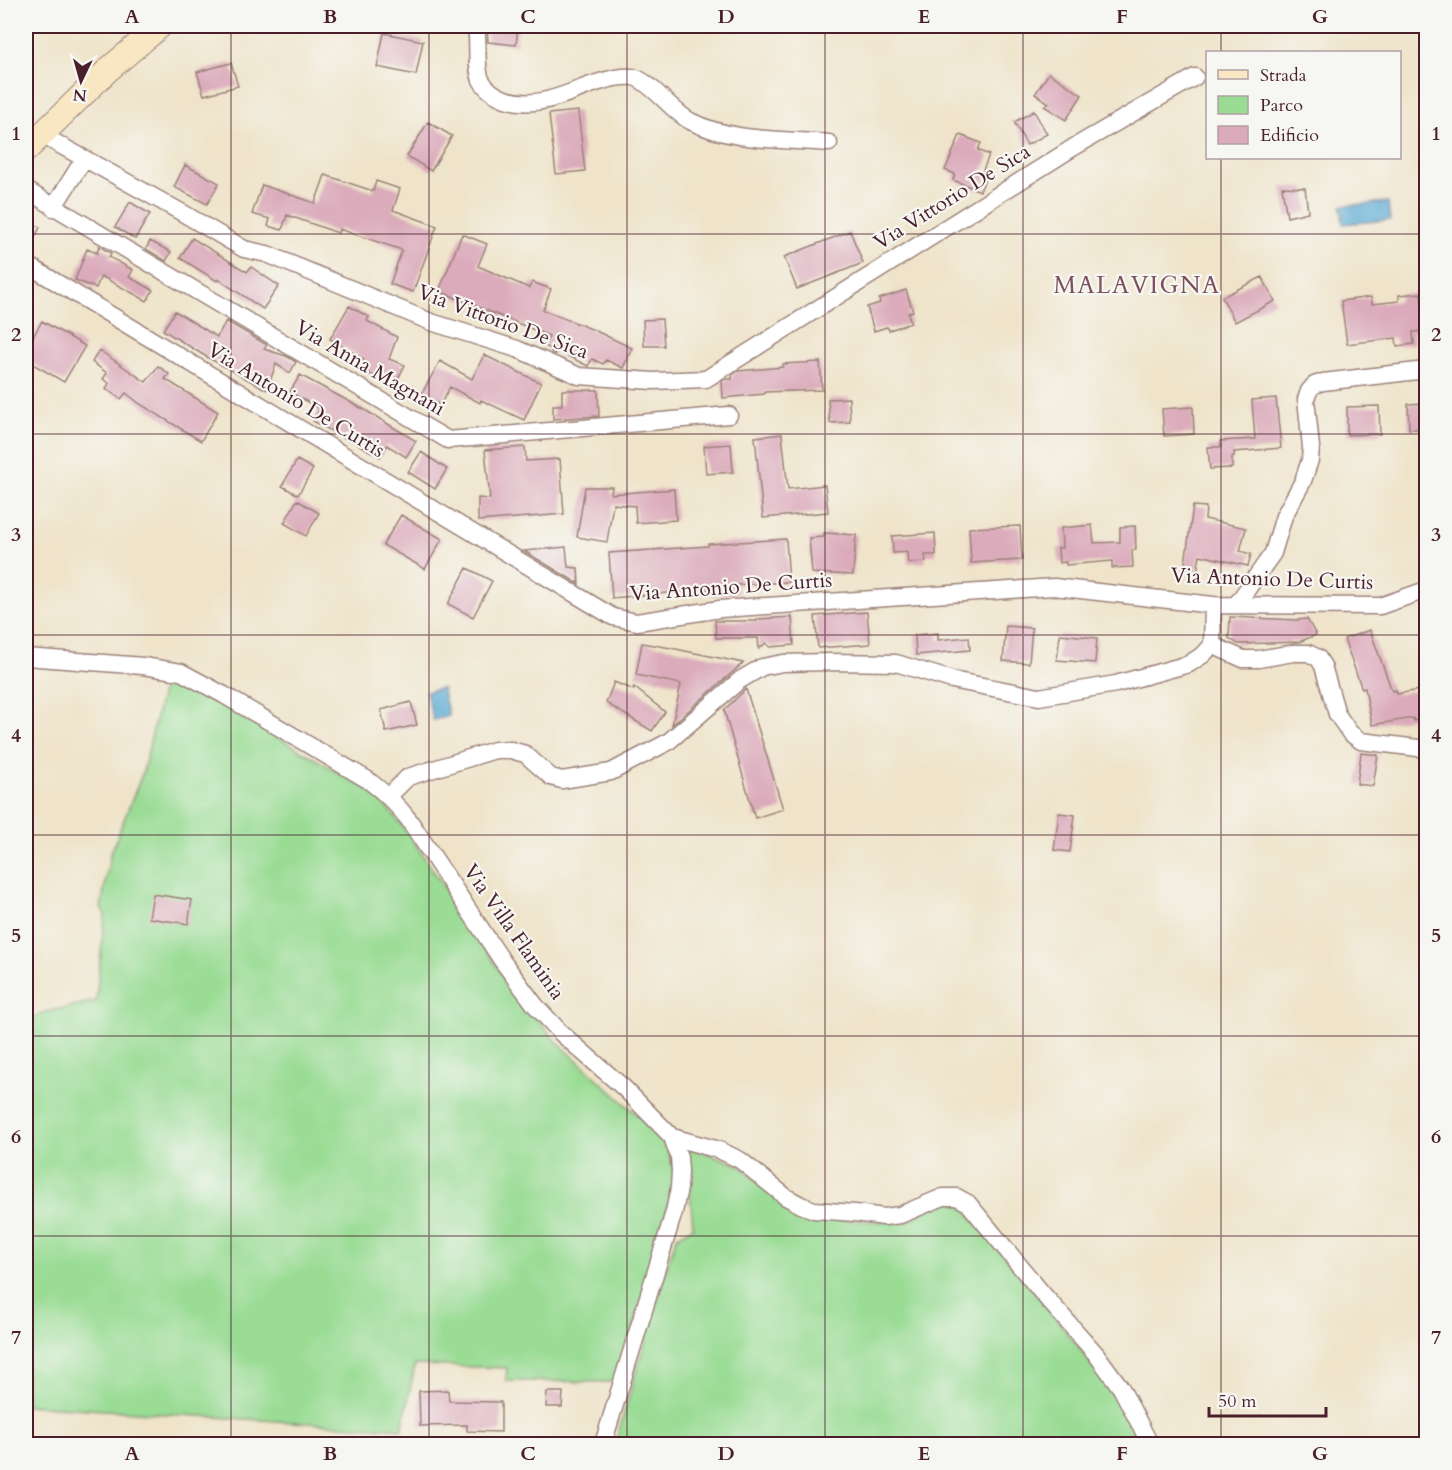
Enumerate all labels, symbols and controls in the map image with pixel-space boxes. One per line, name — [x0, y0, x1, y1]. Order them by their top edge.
text: A — [124, 3, 140, 30]
text: B — [323, 3, 337, 30]
text: C — [520, 3, 536, 30]
text: D — [717, 3, 735, 30]
text: E — [918, 3, 930, 30]
text: F — [1116, 3, 1128, 30]
text: G — [1312, 3, 1328, 30]
north arrow — [51, 51, 111, 111]
legend — [1206, 51, 1401, 159]
text: Strada — [1260, 63, 1307, 88]
text: N — [72, 83, 88, 107]
text: Parco — [1260, 93, 1303, 118]
text: 1 — [11, 120, 21, 147]
text: 1 — [1431, 120, 1441, 147]
text: Edificio — [1260, 123, 1319, 148]
street label: Via Vittorio De Sica — [868, 137, 1036, 257]
district label: MALAVIGNA — [1053, 269, 1221, 302]
street label: Via Vittorio De Sica — [414, 278, 592, 366]
street label: Via Anna Magnani — [290, 313, 451, 423]
text: 2 — [11, 321, 21, 348]
text: 2 — [1431, 321, 1441, 348]
street label: Via Antonio De Curtis — [202, 335, 390, 465]
text: 3 — [11, 521, 21, 548]
text: 3 — [1431, 521, 1441, 548]
street label: Via Antonio De Curtis — [1170, 561, 1374, 597]
street label: Via Antonio De Curtis — [629, 565, 833, 609]
text: 4 — [11, 722, 21, 749]
text: 4 — [1431, 722, 1441, 749]
street label: Via Villa Flaminia — [456, 858, 572, 1006]
text: 5 — [11, 922, 21, 949]
text: 5 — [1431, 922, 1441, 949]
text: 6 — [11, 1123, 21, 1150]
text: 6 — [1431, 1123, 1441, 1150]
text: 7 — [11, 1324, 21, 1351]
text: 7 — [1431, 1324, 1441, 1351]
scale bar — [1209, 1380, 1326, 1418]
text: 50 m — [1218, 1389, 1257, 1414]
text: A — [124, 1440, 140, 1467]
text: B — [323, 1440, 337, 1467]
text: C — [520, 1440, 536, 1467]
text: D — [717, 1440, 735, 1467]
text: E — [918, 1440, 930, 1467]
text: F — [1116, 1440, 1128, 1467]
text: G — [1312, 1440, 1328, 1467]

